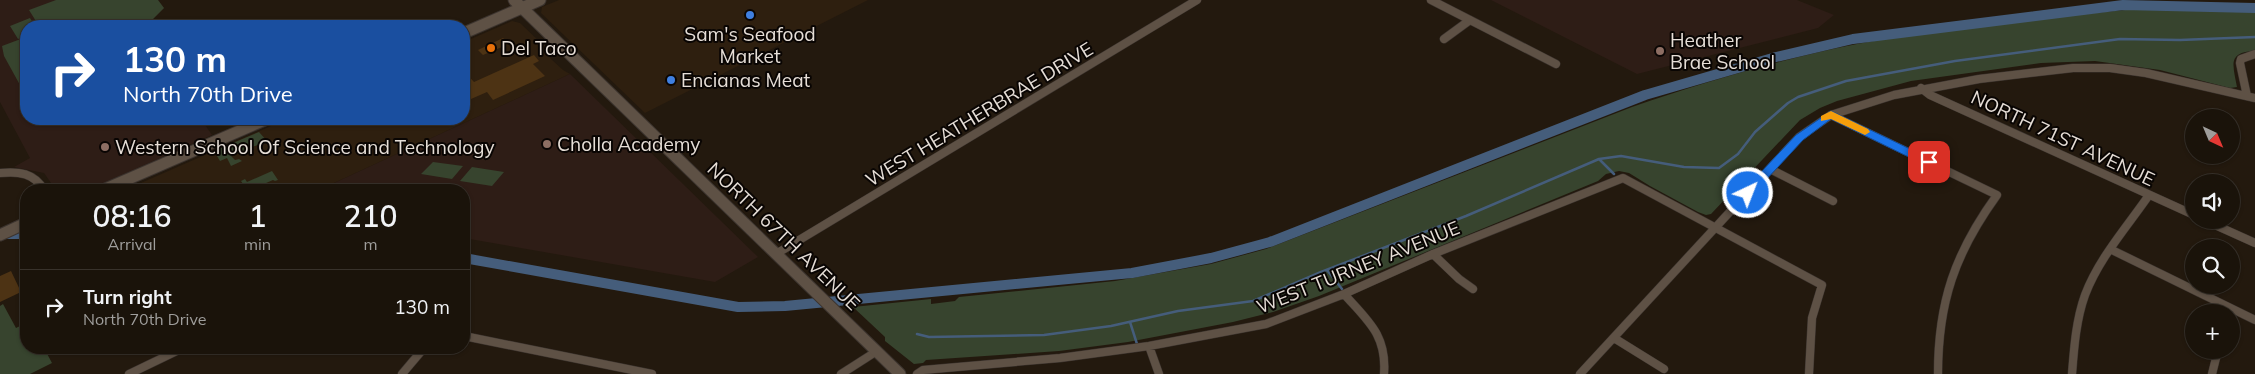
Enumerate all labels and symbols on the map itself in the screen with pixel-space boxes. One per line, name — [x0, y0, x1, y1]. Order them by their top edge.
marker: Sam's Seafood Market — [744, 9, 756, 21]
place label: Sam's Seafood Market — [684, 22, 816, 68]
place label: Heather Brae School — [1670, 28, 1775, 74]
place label: Del Taco — [501, 36, 577, 60]
street label: WEST HEATHERBRAE DRIVE — [861, 36, 1097, 192]
marker: Del Taco — [485, 42, 497, 54]
marker: Heather Brae School — [1654, 45, 1666, 57]
place label: Encianas Meat — [681, 68, 811, 92]
marker: Encianas Meat — [665, 74, 677, 86]
street label: NORTH 71ST AVENUE — [1967, 85, 2159, 191]
north arrow — [2185, 109, 2240, 164]
place label: Cholla Academy — [557, 132, 700, 156]
place label: Western School Of Science and Technology — [115, 135, 495, 159]
marker: Cholla Academy — [541, 138, 553, 150]
marker: Western School Of Science and Technology — [99, 141, 111, 153]
pin — [1908, 141, 1950, 183]
street label: NORTH 67TH AVENUE — [703, 157, 865, 315]
position arrow — [1721, 166, 1773, 218]
street label: WEST TURNEY AVENUE — [1253, 215, 1463, 319]

